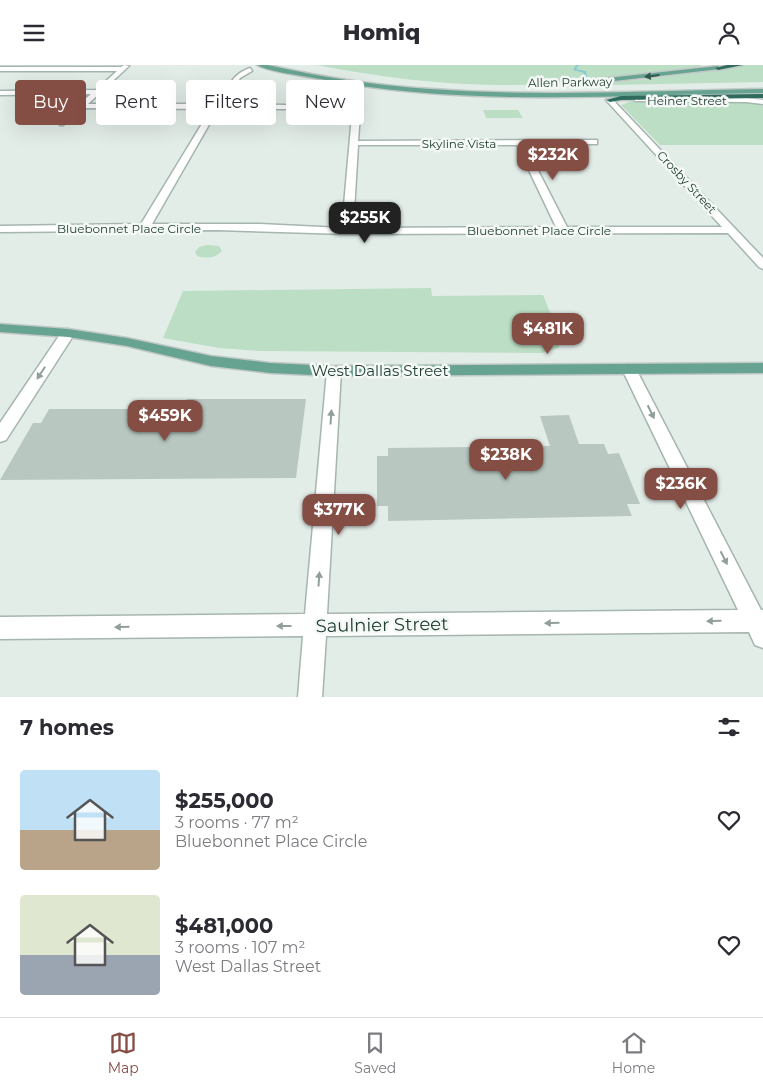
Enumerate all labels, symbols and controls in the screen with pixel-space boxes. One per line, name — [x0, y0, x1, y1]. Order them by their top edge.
icon: menu — [20, 19, 48, 47]
text: Homiq — [343, 19, 420, 46]
icon: person — [715, 19, 743, 47]
one-way arrow — [644, 73, 660, 81]
street label: Allen Parkway — [528, 74, 613, 90]
chip: Buy — [15, 80, 86, 125]
chip: Rent — [96, 80, 176, 125]
chip: Filters — [186, 80, 276, 125]
chip: New — [286, 80, 364, 125]
street label: Heiner Street — [647, 93, 727, 108]
street label: Skyline Vista — [422, 136, 496, 151]
pin: $232K — [518, 139, 588, 181]
text: $232K — [528, 145, 578, 164]
street label: Crosby Street — [654, 147, 720, 217]
pin: $255K — [330, 201, 400, 244]
text: $255K — [340, 208, 390, 227]
street label: Bluebonnet Place Circle — [57, 221, 201, 236]
street label: Bluebonnet Place Circle — [467, 223, 611, 238]
pin: $481K — [513, 313, 583, 355]
text: $481K — [523, 319, 573, 338]
street label: West Dallas Street — [312, 361, 449, 380]
one-way arrow — [36, 367, 46, 380]
pin: $459K — [130, 399, 200, 442]
one-way arrow — [647, 405, 655, 419]
text: $459K — [139, 406, 191, 425]
one-way arrow — [327, 408, 335, 424]
pin: $238K — [471, 439, 541, 481]
text: $238K — [480, 445, 532, 464]
pin: $236K — [646, 467, 716, 510]
text: $236K — [655, 474, 707, 493]
pin: $377K — [304, 493, 374, 536]
text: $377K — [313, 500, 365, 519]
one-way arrow — [720, 551, 728, 565]
one-way arrow — [315, 570, 323, 586]
street label: Saulnier Street — [315, 613, 449, 637]
one-way arrow — [706, 617, 722, 625]
one-way arrow — [544, 619, 560, 627]
one-way arrow — [276, 622, 292, 630]
one-way arrow — [114, 623, 130, 631]
icon: filters — [715, 713, 743, 741]
text: 7 homes — [20, 715, 114, 740]
text: $255,000 — [175, 788, 274, 813]
icon: home — [60, 790, 120, 850]
icon: heart — [715, 806, 743, 834]
text: 3 rooms · 77 m² — [175, 813, 299, 832]
text: Bluebonnet Place Circle — [175, 832, 367, 851]
text: $481,000 — [175, 913, 273, 938]
icon: home — [60, 915, 120, 975]
icon: heart — [715, 931, 743, 959]
text: 3 rooms · 107 m² — [175, 938, 305, 957]
text: West Dallas Street — [175, 957, 321, 976]
tab: Map — [108, 1029, 139, 1077]
tab: Saved — [354, 1029, 396, 1077]
tab: Home — [612, 1029, 655, 1077]

